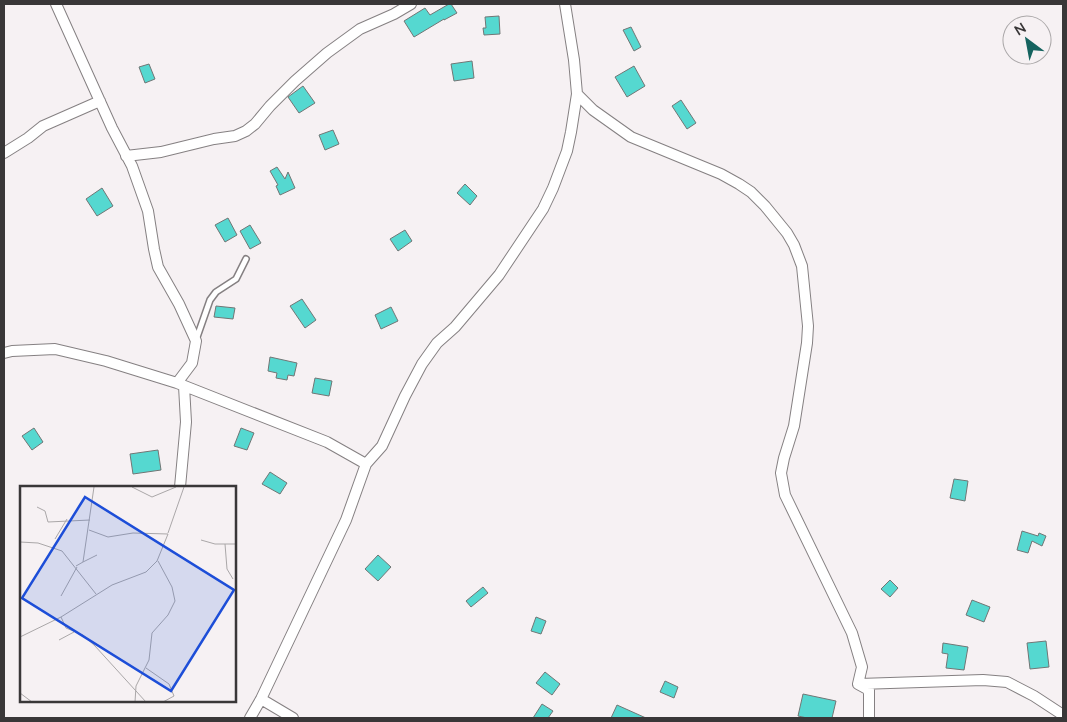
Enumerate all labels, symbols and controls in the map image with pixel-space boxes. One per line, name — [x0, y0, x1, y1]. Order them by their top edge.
north arrow — [1002, 15, 1052, 65]
text: N — [1011, 19, 1029, 39]
inset map — [20, 486, 236, 702]

